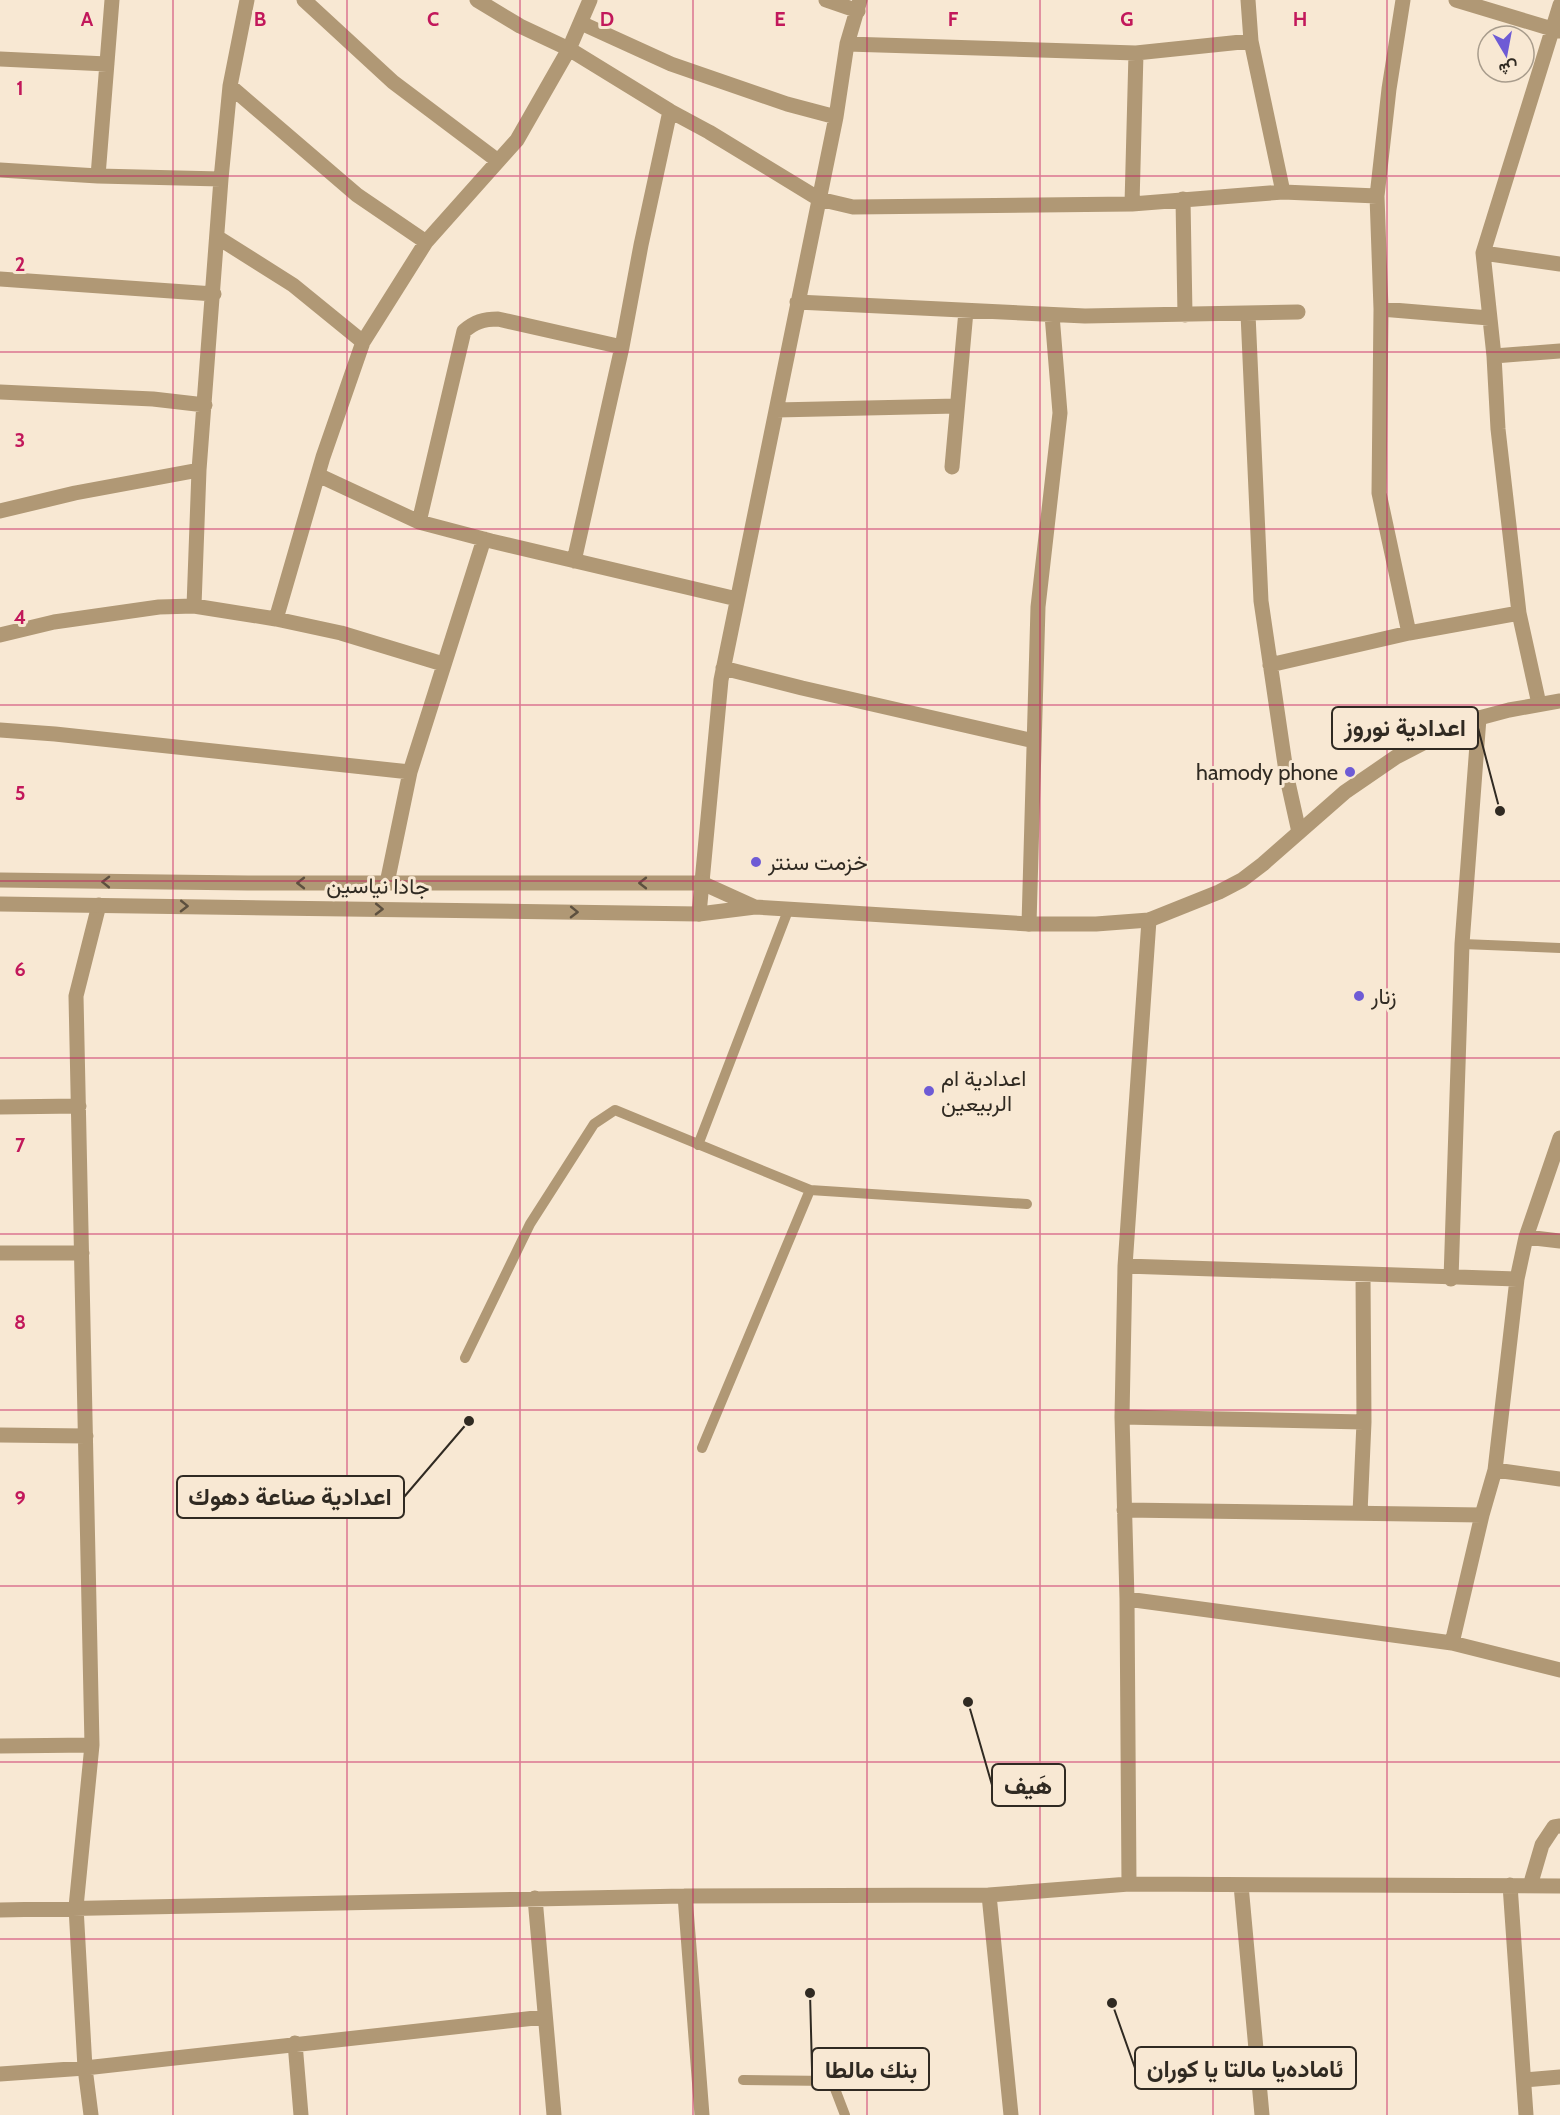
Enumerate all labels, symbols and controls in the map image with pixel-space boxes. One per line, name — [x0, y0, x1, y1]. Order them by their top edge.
text: A — [81, 7, 94, 31]
text: B — [254, 7, 266, 31]
text: C — [427, 7, 439, 31]
text: D — [600, 7, 614, 31]
text: E — [774, 7, 786, 31]
text: F — [948, 7, 959, 31]
text: G — [1120, 7, 1134, 31]
text: H — [1293, 7, 1307, 31]
north arrow — [1476, 24, 1536, 84]
text: ش — [1497, 57, 1520, 79]
text: 1 — [16, 76, 24, 100]
text: 2 — [15, 252, 25, 276]
text: 3 — [15, 428, 25, 452]
text: 4 — [14, 605, 26, 629]
callout: اعدادية نوروز — [1332, 707, 1478, 749]
text: اعدادية نوروز — [1343, 713, 1466, 743]
place label: hamody phone — [1196, 759, 1338, 786]
marker: hamody phone — [1343, 765, 1357, 779]
text: 5 — [15, 781, 25, 805]
place label: خزمت سنتر — [767, 849, 868, 876]
marker: خزمت سنتر — [749, 855, 763, 869]
street label: جادا نیاسین — [326, 872, 430, 900]
one-way arrow — [102, 875, 111, 888]
one-way arrow — [297, 877, 306, 889]
one-way arrow — [639, 877, 648, 889]
one-way arrow — [180, 900, 189, 912]
one-way arrow — [375, 903, 384, 915]
one-way arrow — [570, 906, 579, 918]
text: 6 — [14, 957, 26, 981]
place label: زنار — [1370, 983, 1397, 1010]
marker: زنار — [1352, 989, 1366, 1003]
place label: اعدادية ام الربيعين — [941, 1065, 1026, 1117]
marker: اعدادية ام الربيعين — [922, 1084, 936, 1098]
text: 7 — [15, 1133, 26, 1157]
text: 8 — [14, 1310, 26, 1334]
callout: اعدادية صناعة دهوك — [177, 1476, 404, 1518]
text: اعدادية صناعة دهوك — [188, 1482, 392, 1512]
text: 9 — [14, 1486, 26, 1510]
callout: هَيف — [992, 1764, 1065, 1806]
text: هَيف — [1004, 1771, 1052, 1800]
callout: ئامادەيا مالتا يا كوران — [1135, 2047, 1356, 2089]
callout: بنك مالطا — [812, 2048, 929, 2090]
text: ئامادەيا مالتا يا كوران — [1147, 2054, 1343, 2084]
text: بنك مالطا — [825, 2055, 917, 2084]

